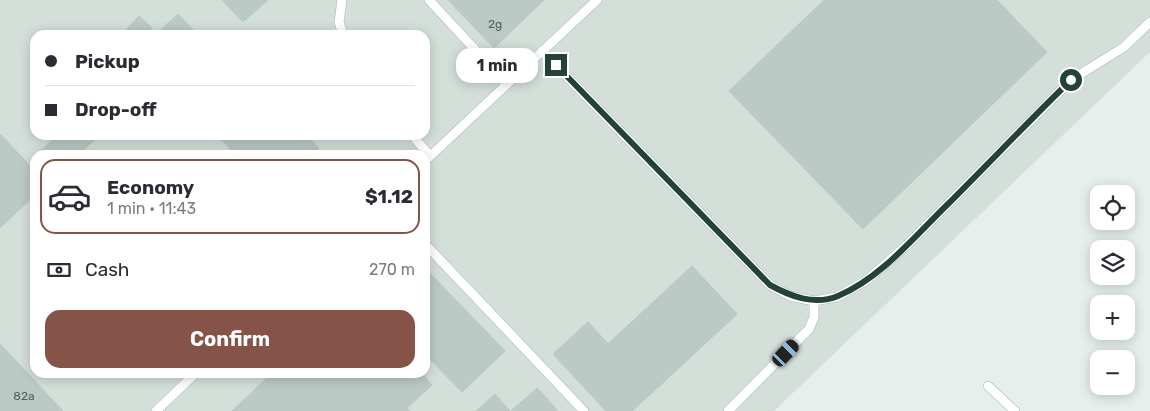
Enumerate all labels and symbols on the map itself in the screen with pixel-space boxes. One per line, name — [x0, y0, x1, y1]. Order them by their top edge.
house number: 2g — [488, 17, 502, 31]
callout: 1 min — [456, 48, 538, 82]
route end — [545, 54, 567, 76]
route start — [1060, 69, 1082, 91]
car — [770, 337, 801, 369]
house number: 82a — [13, 389, 35, 403]

